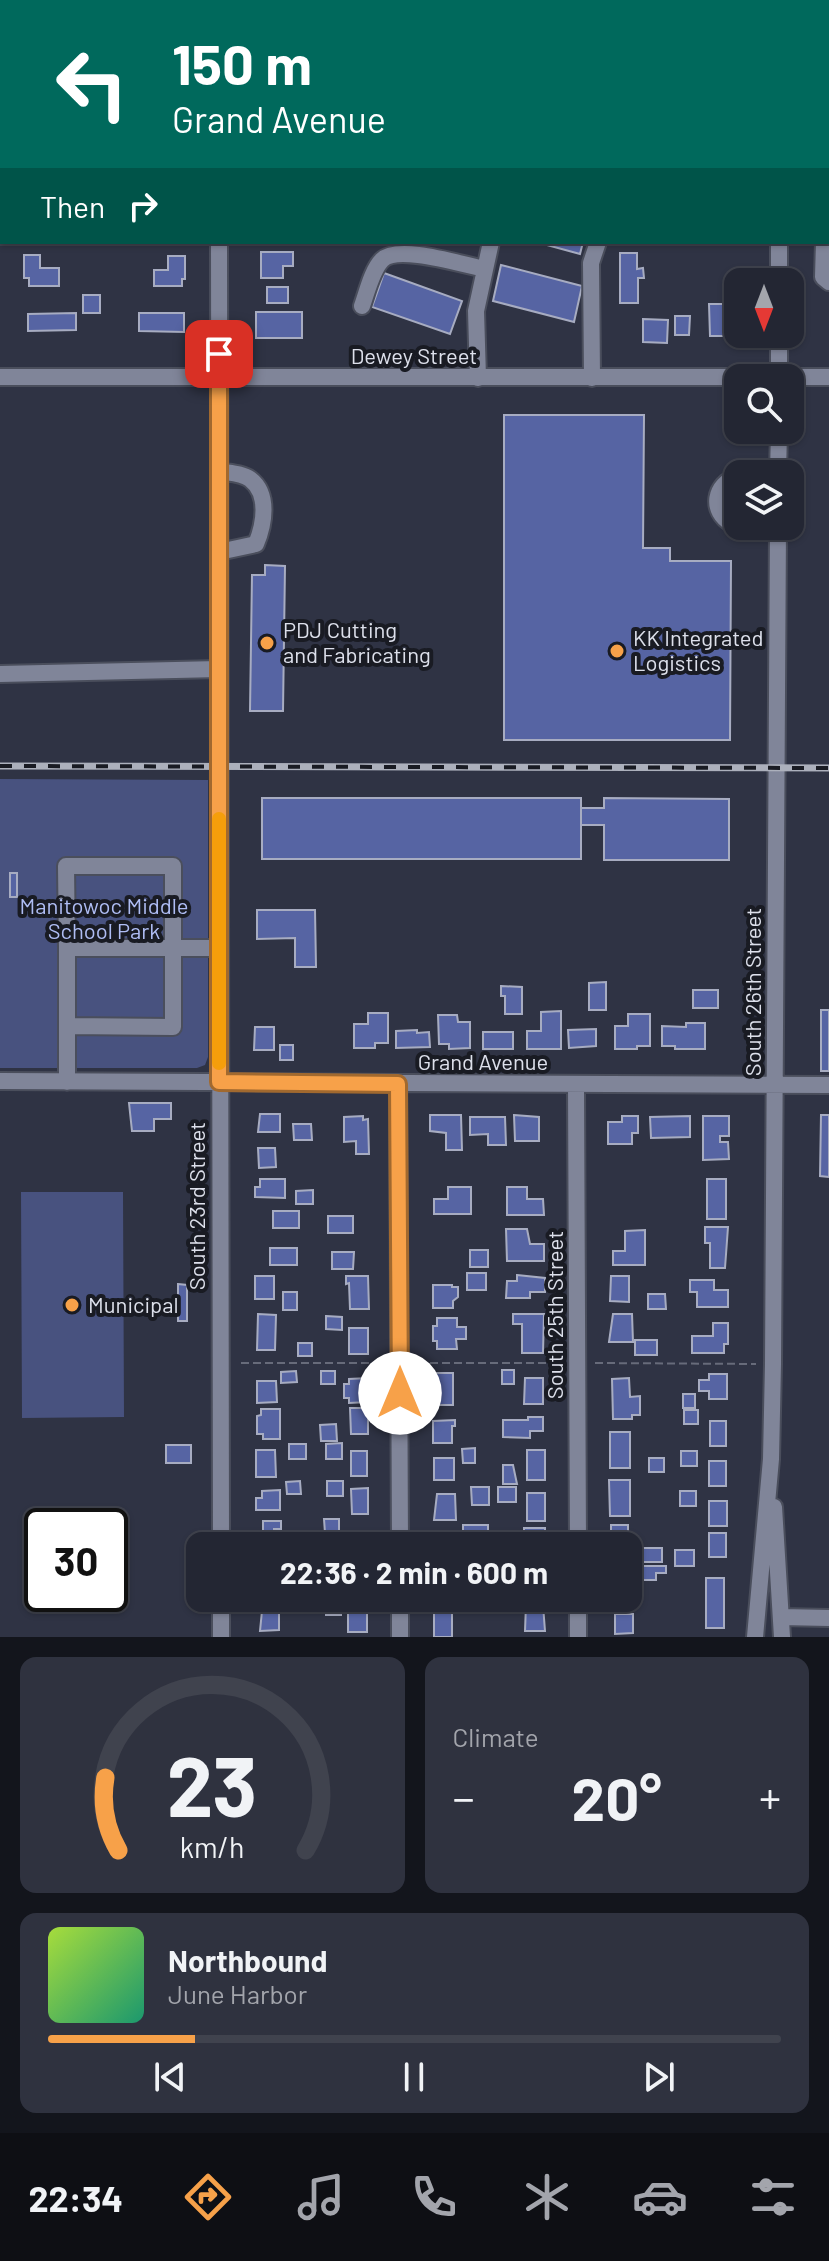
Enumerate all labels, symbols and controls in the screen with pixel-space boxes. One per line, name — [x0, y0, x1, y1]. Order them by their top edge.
text: 150 m — [172, 29, 312, 96]
icon: left — [40, 32, 144, 136]
text: Grand Avenue — [172, 97, 386, 140]
icon: right — [121, 184, 165, 228]
text: Then — [40, 188, 105, 224]
north arrow — [724, 268, 804, 348]
map controls — [724, 268, 804, 540]
pin — [185, 320, 253, 388]
icon: arrive — [197, 332, 241, 376]
street label: Dewey Street — [351, 342, 477, 368]
button: search — [724, 364, 804, 444]
button: layers — [724, 460, 804, 540]
place label: PDJ Cutting and Fabricating — [283, 616, 431, 667]
place label: KK Integrated Logistics — [633, 624, 764, 675]
marker: PDJ Cutting and Fabricating — [258, 634, 276, 652]
marker: KK Integrated Logistics — [608, 642, 626, 660]
park label: Manitowoc Middle School Park — [19, 892, 189, 943]
street label: South 26th Street — [739, 908, 765, 1076]
street label: Grand Avenue — [418, 1048, 548, 1074]
street label: South 23rd Street — [183, 1122, 209, 1290]
street label: South 25th Street — [541, 1231, 567, 1399]
place label: Municipal — [88, 1291, 179, 1317]
marker: Municipal — [63, 1296, 81, 1314]
position arrow — [358, 1351, 442, 1435]
speed limit sign: 30 — [24, 1508, 128, 1612]
text: 22:36 · 2 min · 600 m — [280, 1554, 548, 1590]
text: Climate — [453, 1721, 539, 1752]
text: 23 — [167, 1734, 257, 1834]
text: 20° — [572, 1761, 662, 1833]
text: − — [453, 1770, 475, 1823]
text: + — [759, 1770, 781, 1823]
text: km/h — [180, 1829, 245, 1864]
text: Northbound — [168, 1942, 327, 1978]
text: June Harbor — [168, 1978, 307, 2009]
icon: previous — [148, 2055, 192, 2099]
icon: pause — [392, 2055, 436, 2099]
icon: next — [637, 2055, 681, 2099]
icon: directions — [180, 2169, 236, 2225]
icon: music — [293, 2169, 349, 2225]
icon: phone — [406, 2169, 462, 2225]
icon: climate — [519, 2169, 575, 2225]
icon: car — [632, 2169, 688, 2225]
icon: filters — [745, 2169, 801, 2225]
text: 22:34 — [28, 2176, 123, 2219]

